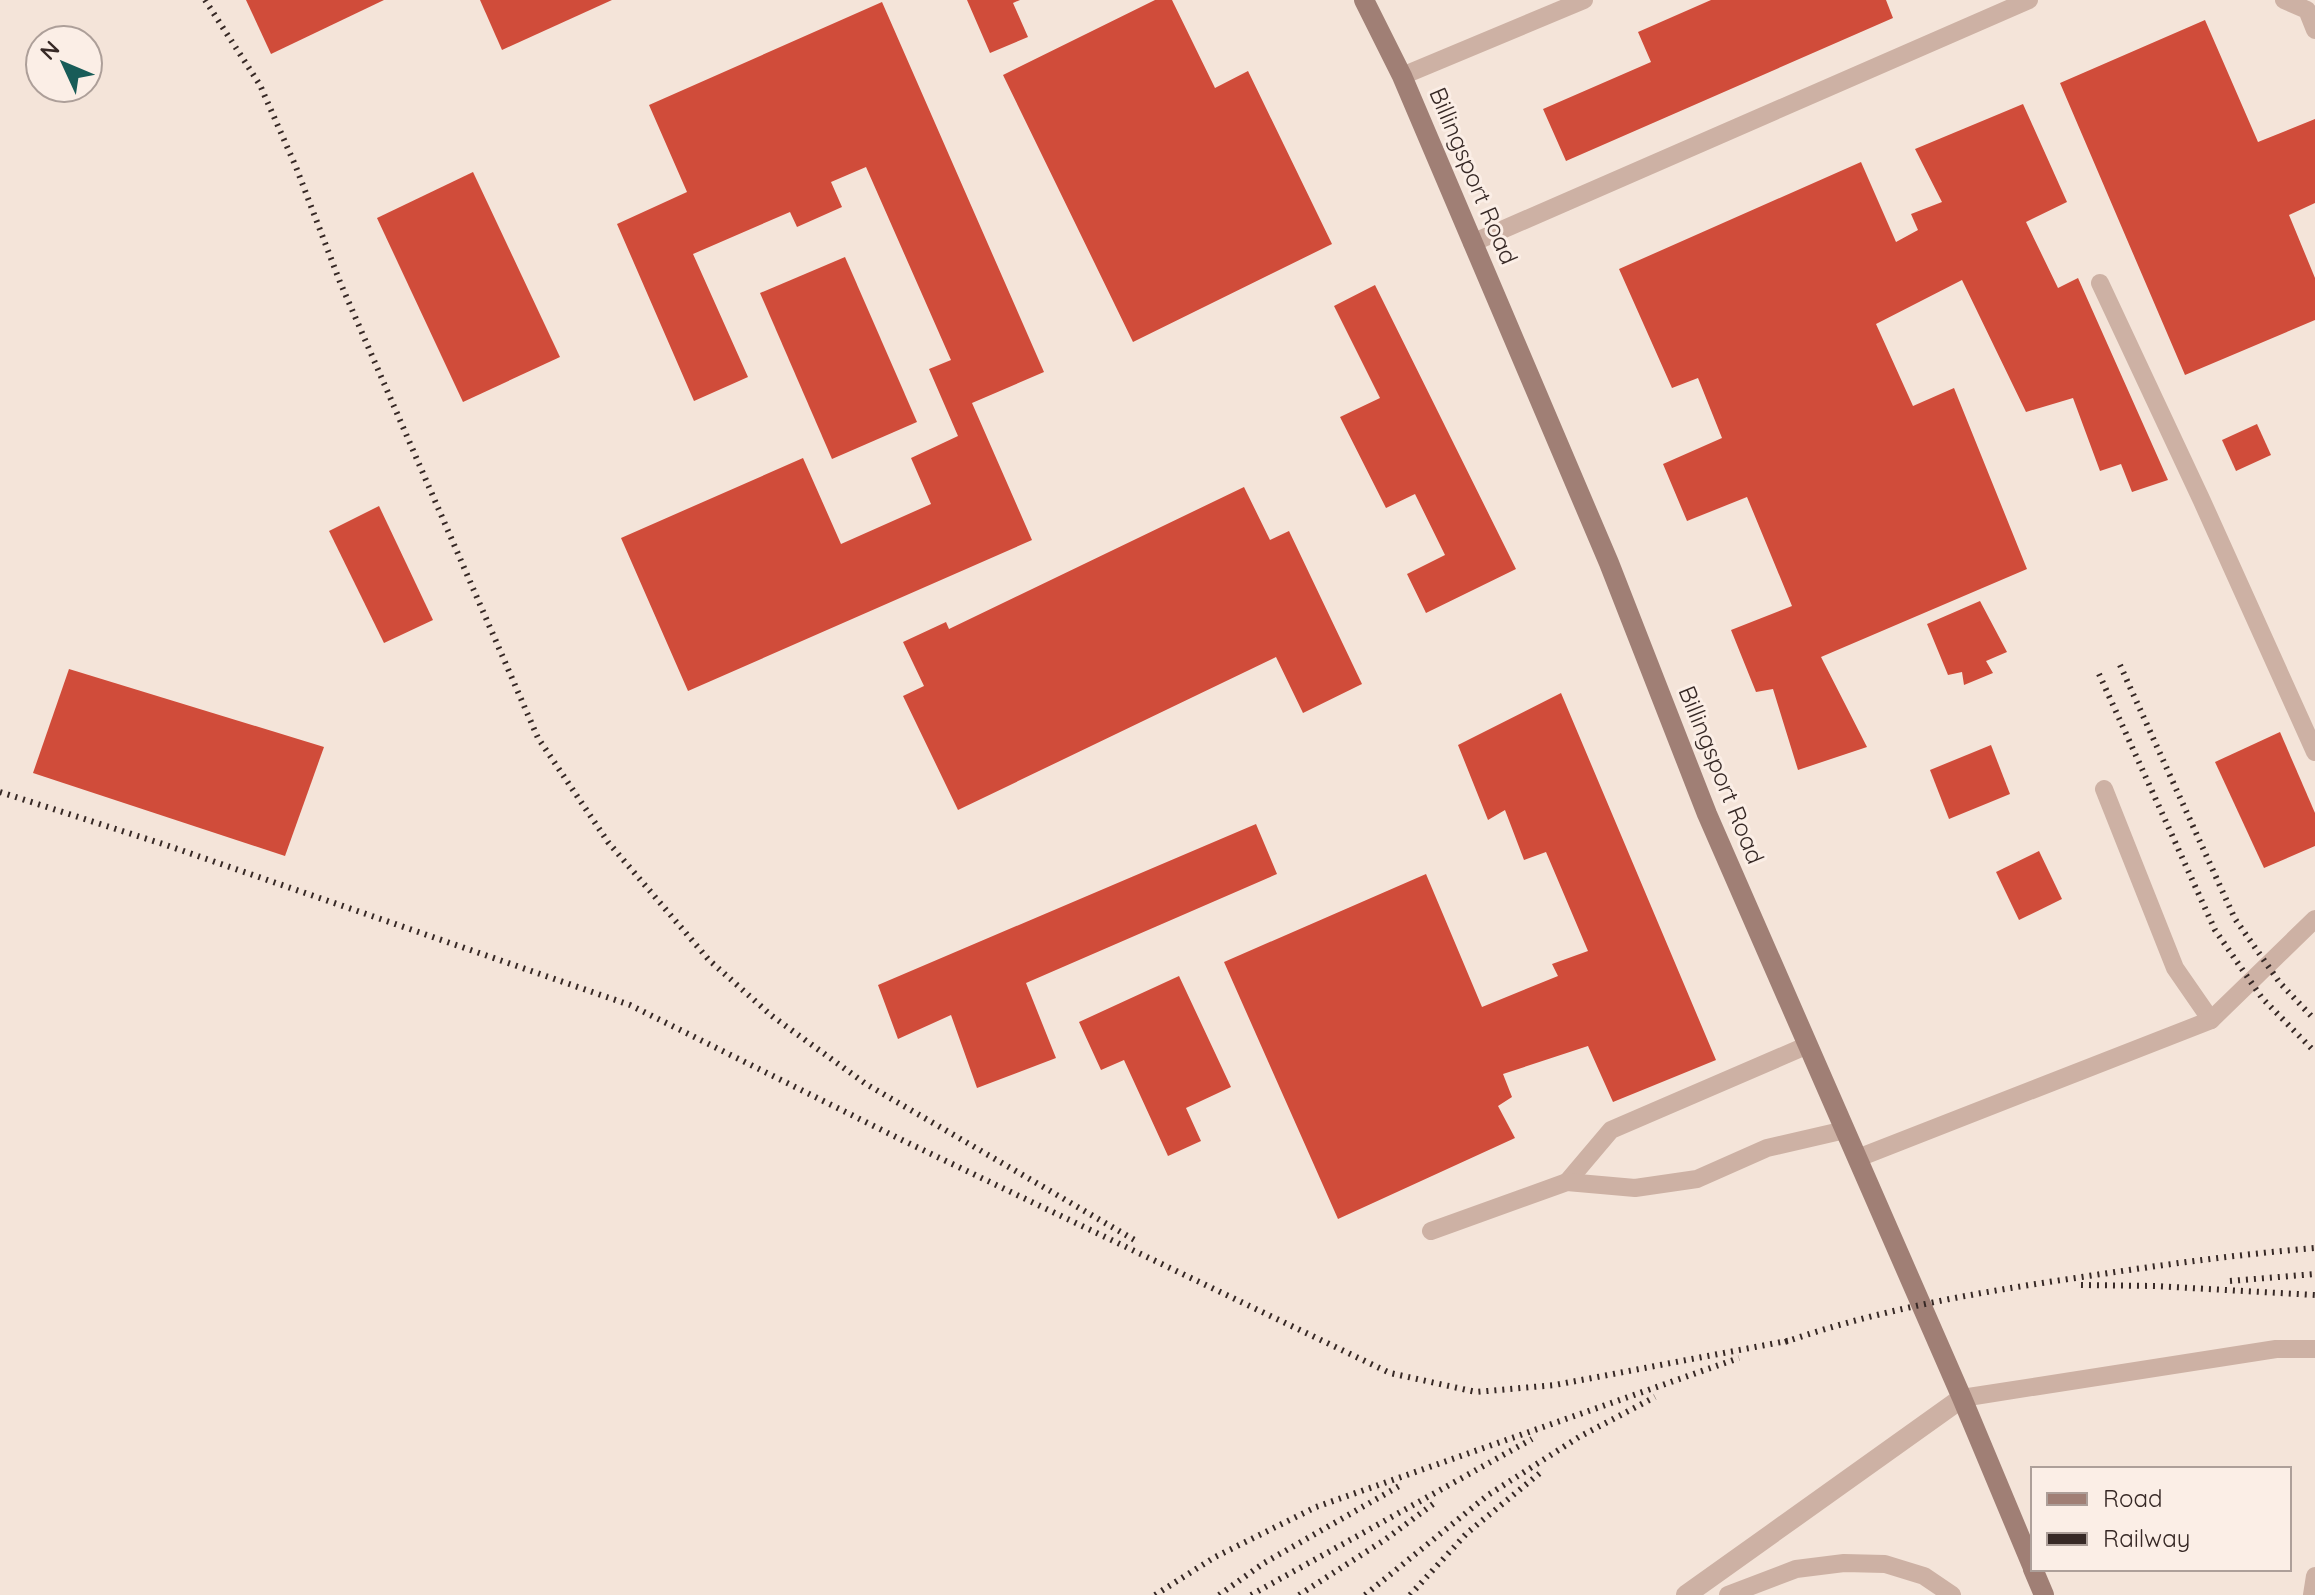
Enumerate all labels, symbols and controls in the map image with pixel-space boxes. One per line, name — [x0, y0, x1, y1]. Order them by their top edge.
north arrow — [24, 24, 104, 104]
text: N — [34, 35, 65, 66]
street label: Billingsport Road — [1423, 83, 1525, 269]
street label: Billingsport Road — [1673, 681, 1771, 868]
legend — [2031, 1467, 2291, 1571]
text: Road — [2103, 1483, 2163, 1513]
text: Railway — [2103, 1523, 2190, 1553]

